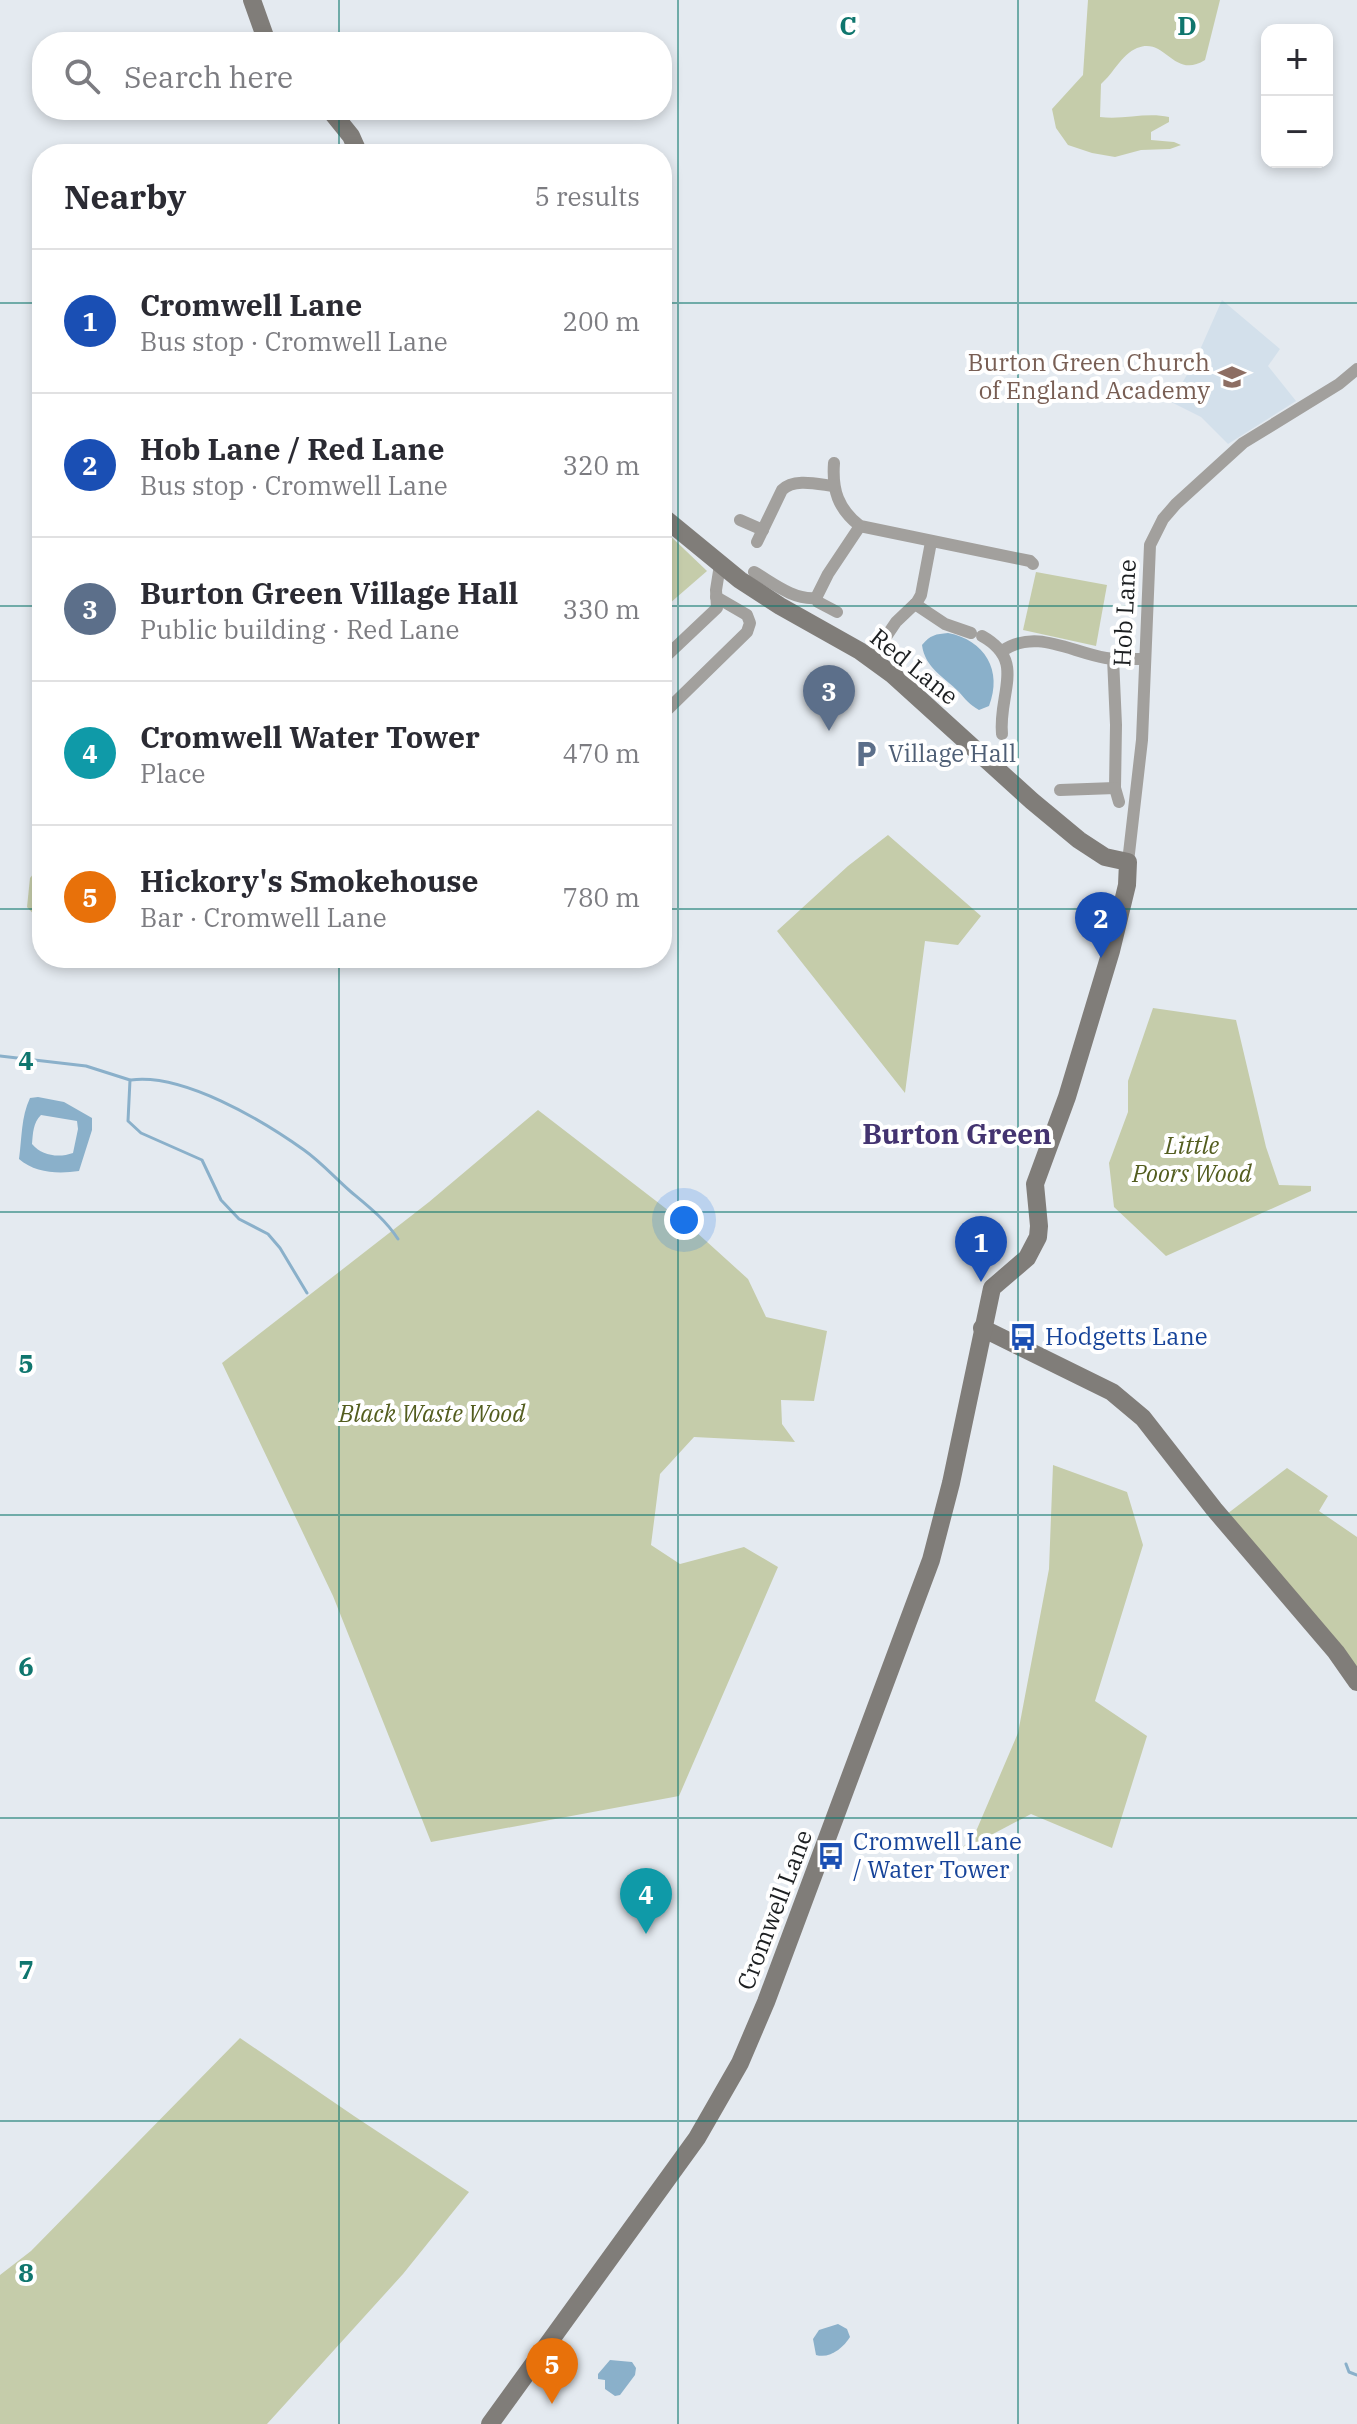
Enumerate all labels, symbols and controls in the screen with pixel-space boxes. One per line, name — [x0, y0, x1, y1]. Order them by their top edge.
text: C — [839, 8, 857, 42]
text: D — [1177, 8, 1197, 42]
map controls — [1261, 24, 1333, 168]
button: + — [1261, 24, 1333, 96]
search box — [32, 32, 672, 120]
icon: search — [60, 54, 104, 98]
text: Search here — [124, 57, 293, 96]
button: − — [1261, 96, 1333, 168]
text: Nearby — [64, 174, 186, 218]
text: 5 results — [534, 179, 640, 213]
text: Cromwell Lane — [140, 285, 362, 324]
text: 1 — [82, 304, 98, 338]
text: 200 m — [562, 304, 640, 338]
text: Bus stop · Cromwell Lane — [140, 324, 448, 358]
place label: Burton Green Church of England Academy — [968, 346, 1210, 406]
school or university icon: Burton Green Church of England Academy — [1217, 362, 1247, 392]
text: Hob Lane / Red Lane — [140, 429, 444, 468]
text: 2 — [82, 448, 98, 482]
text: 320 m — [562, 448, 640, 482]
text: Bus stop · Cromwell Lane — [140, 468, 448, 502]
street label: Hob Lane — [1105, 558, 1143, 668]
text: Burton Green Village Hall — [140, 573, 518, 612]
text: 3 — [82, 592, 98, 626]
text: 330 m — [562, 592, 640, 626]
text: Public building · Red Lane — [140, 612, 460, 646]
street label: Red Lane — [864, 621, 965, 712]
pin: 3 — [803, 665, 855, 731]
text: Cromwell Water Tower — [140, 717, 480, 756]
text: 4 — [82, 736, 98, 770]
text: 470 m — [562, 736, 640, 770]
place label: Village Hall — [888, 737, 1016, 769]
parking icon: Village Hall — [851, 739, 881, 769]
text: Place — [140, 756, 205, 790]
text: Hickory's Smokehouse — [140, 861, 479, 900]
text: 5 — [82, 880, 98, 914]
text: 780 m — [562, 880, 640, 914]
pin: 2 — [1075, 892, 1127, 958]
text: Bar · Cromwell Lane — [140, 900, 387, 934]
text: 4 — [18, 1043, 34, 1077]
district label: Burton Green — [862, 1115, 1052, 1152]
park label: Little Poors Wood — [1131, 1129, 1253, 1189]
your location — [664, 1200, 704, 1240]
pin: 1 — [955, 1216, 1007, 1282]
place label: Hodgetts Lane — [1045, 1320, 1208, 1352]
bus stop icon: Hodgetts Lane — [1008, 1322, 1038, 1352]
text: 5 — [18, 1346, 34, 1380]
park label: Black Waste Wood — [338, 1397, 526, 1429]
text: 6 — [18, 1649, 34, 1683]
street label: Cromwell Lane — [729, 1825, 819, 1994]
place label: Cromwell Lane / Water Tower — [853, 1825, 1022, 1885]
bus stop icon: Cromwell Lane / Water Tower — [816, 1841, 846, 1871]
pin: 4 — [620, 1868, 672, 1934]
text: 7 — [18, 1952, 34, 1986]
text: 8 — [18, 2255, 34, 2289]
pin: 5 — [526, 2338, 578, 2404]

